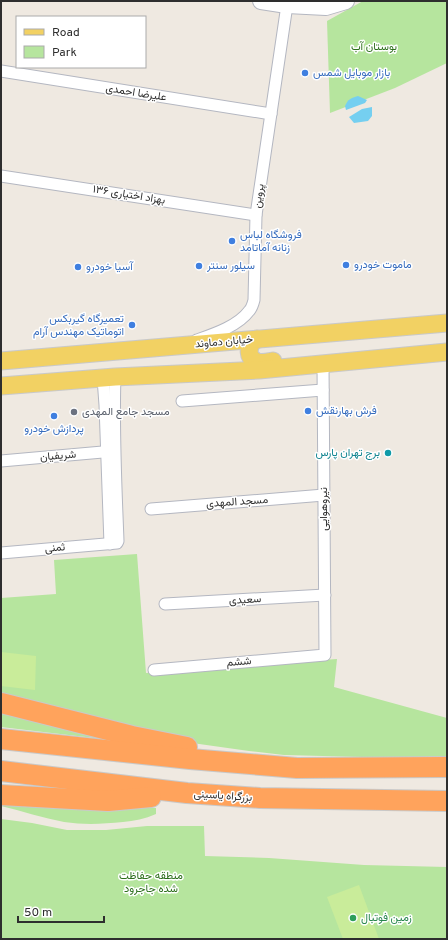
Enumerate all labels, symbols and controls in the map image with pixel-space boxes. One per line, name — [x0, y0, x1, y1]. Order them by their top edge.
legend — [16, 16, 146, 68]
text: Road — [52, 25, 80, 41]
park label: بوستان آب — [351, 40, 397, 54]
text: Park — [52, 45, 77, 61]
place label: بازار موبایل شمس — [313, 66, 390, 80]
marker: بازار موبایل شمس — [300, 68, 310, 78]
street label: علیرضا احمدی — [105, 81, 168, 105]
street label: بهزاد اختیاری ۱۳۶ — [92, 182, 166, 208]
street label: پروین — [250, 183, 268, 209]
place label: فروشگاه لباس زنانه آماتامد — [240, 228, 302, 255]
marker: فروشگاه لباس زنانه آماتامد — [227, 236, 237, 246]
place label: ماموت خودرو — [354, 258, 412, 272]
place label: سیلور سنتر — [206, 259, 255, 273]
place label: آسیا خودرو — [86, 260, 134, 274]
marker: ماموت خودرو — [341, 260, 351, 270]
marker: سیلور سنتر — [194, 261, 204, 271]
marker: آسیا خودرو — [73, 262, 83, 272]
place label: تعمیرگاه گیربکس اتوماتیک مهندس آرام — [33, 312, 125, 339]
marker: تعمیرگاه گیربکس اتوماتیک مهندس آرام — [127, 320, 137, 330]
street label: خیابان دماوند — [194, 332, 254, 352]
place label: فرش بهارنقش — [316, 404, 377, 418]
place label: مسجد جامع المهدی — [82, 405, 170, 419]
marker: فرش بهارنقش — [303, 406, 313, 416]
marker: مسجد جامع المهدی — [69, 407, 79, 417]
marker: پردازش خودرو — [49, 411, 59, 421]
place label: پردازش خودرو — [24, 422, 84, 436]
place label: برج تهران پارس — [315, 446, 380, 460]
street label: شریفیان — [39, 447, 77, 465]
marker: برج تهران پارس — [383, 448, 393, 458]
street label: نیروهوایی — [317, 487, 331, 531]
street label: مسجد المهدی — [205, 493, 269, 511]
street label: ثمنی — [44, 540, 66, 556]
street label: سعیدی — [228, 592, 262, 608]
street label: ششم — [226, 654, 252, 670]
street label: بزرگراه یاسینی — [193, 787, 253, 805]
park label: منطقه حفاظت شده جاجرود — [119, 869, 183, 896]
scale bar — [18, 898, 104, 924]
text: 50 m — [24, 905, 52, 921]
place label: زمین فوتبال — [361, 911, 412, 925]
marker: زمین فوتبال — [348, 913, 358, 923]

